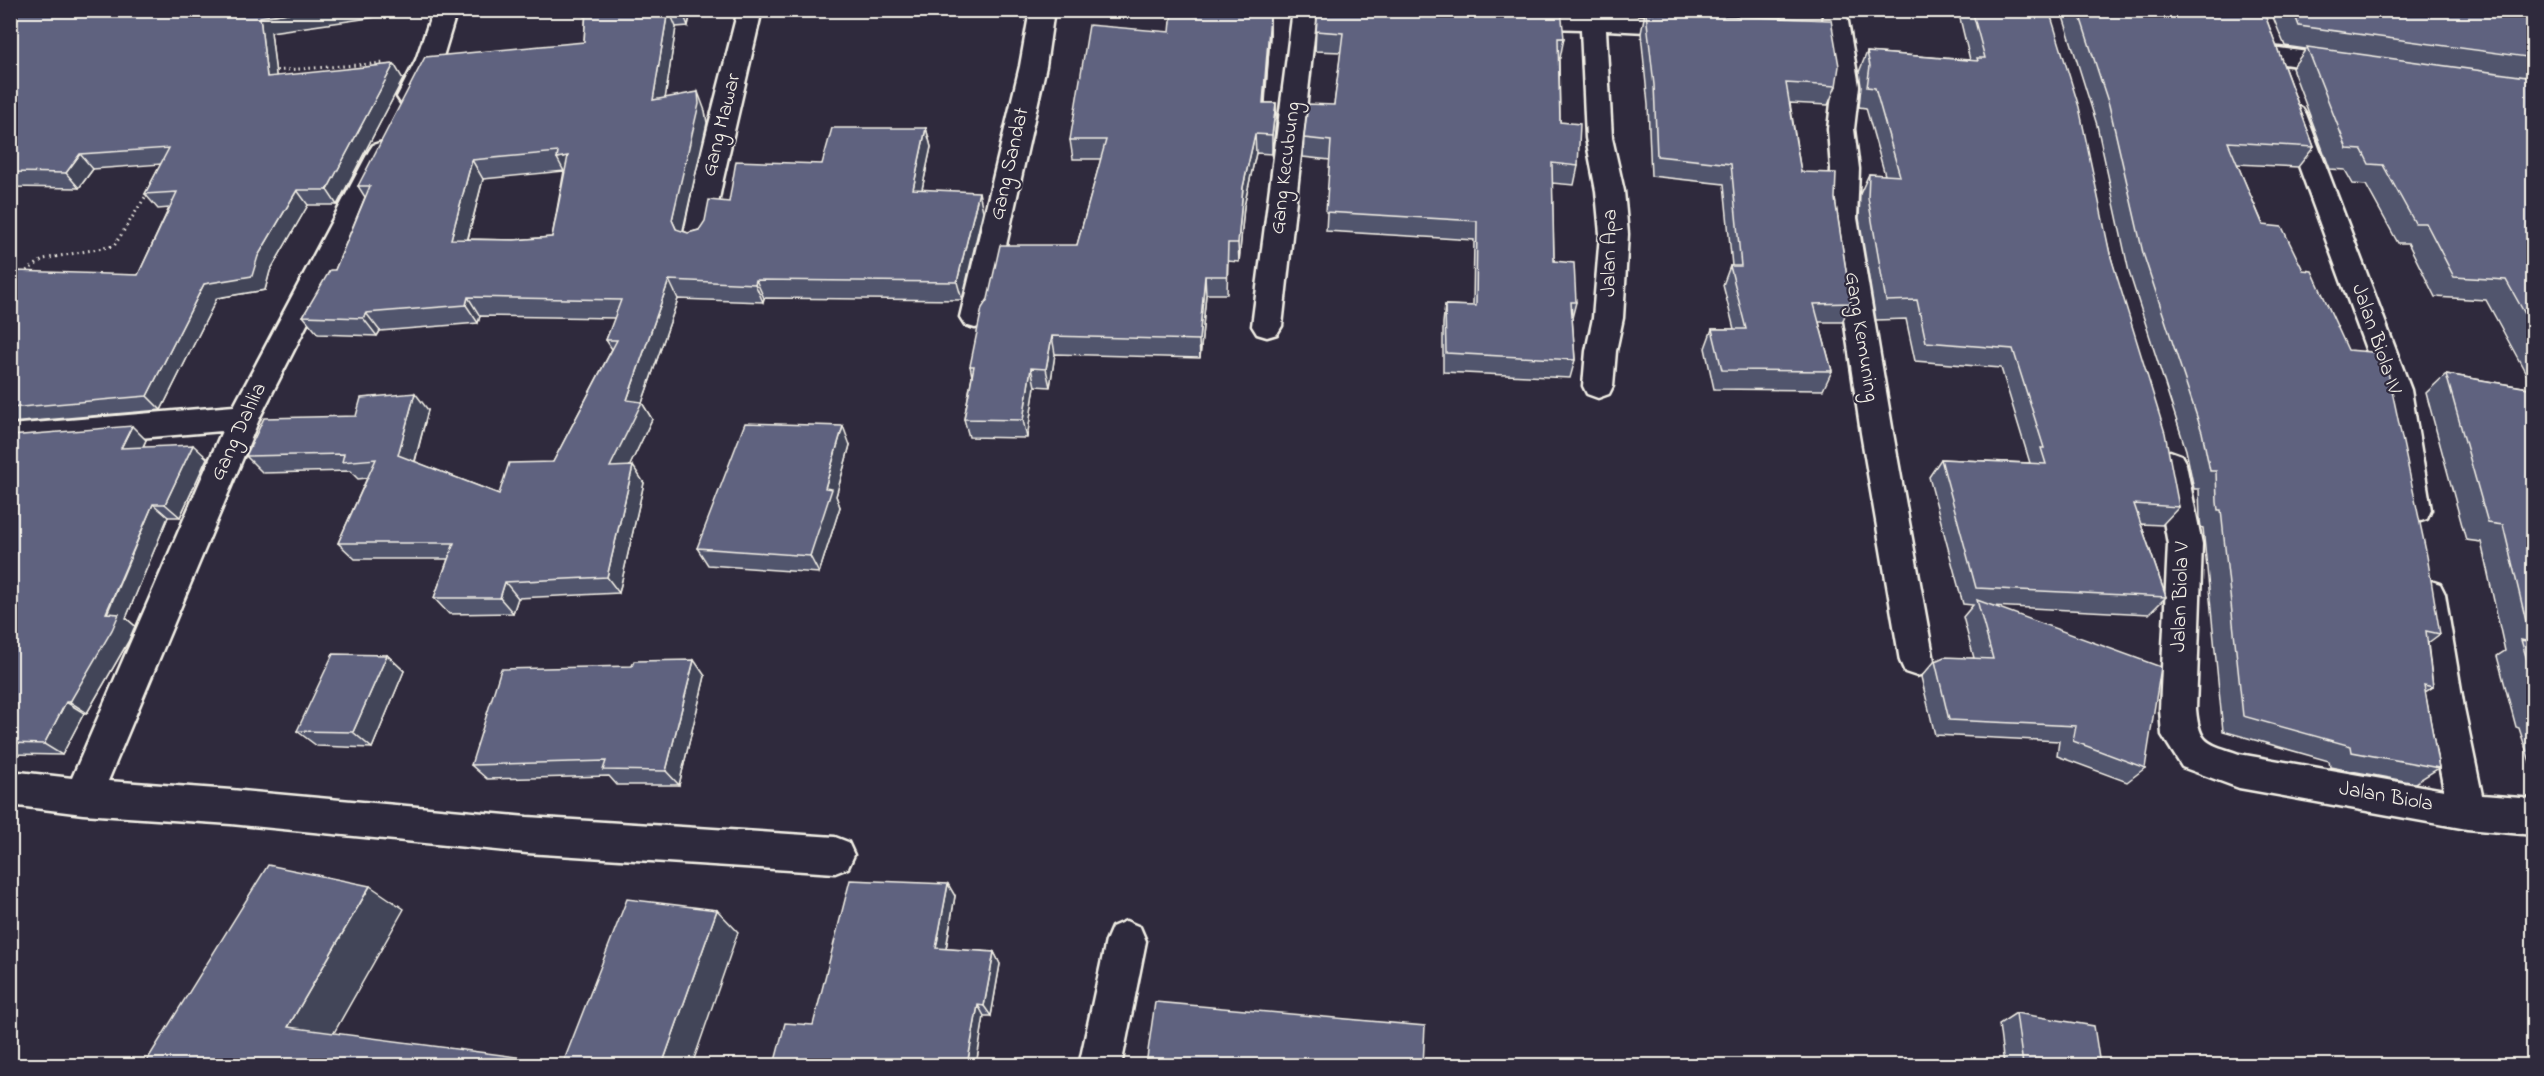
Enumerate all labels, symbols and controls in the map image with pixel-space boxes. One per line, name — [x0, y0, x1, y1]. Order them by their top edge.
street label: Gang Mawar — [695, 70, 751, 180]
street label: Gang Kecubung — [1263, 100, 1311, 236]
street label: Gang Sandat — [982, 105, 1039, 224]
street label: Jalan Apa — [1594, 209, 1626, 297]
street label: Gang Kemuning — [1834, 270, 1886, 405]
street label: Jalan Biola IV — [2343, 280, 2409, 398]
street label: Gang Dahlia — [203, 378, 277, 487]
street label: Jalan Biola V — [2164, 541, 2198, 653]
street label: Jalan Biola — [2337, 774, 2435, 820]

